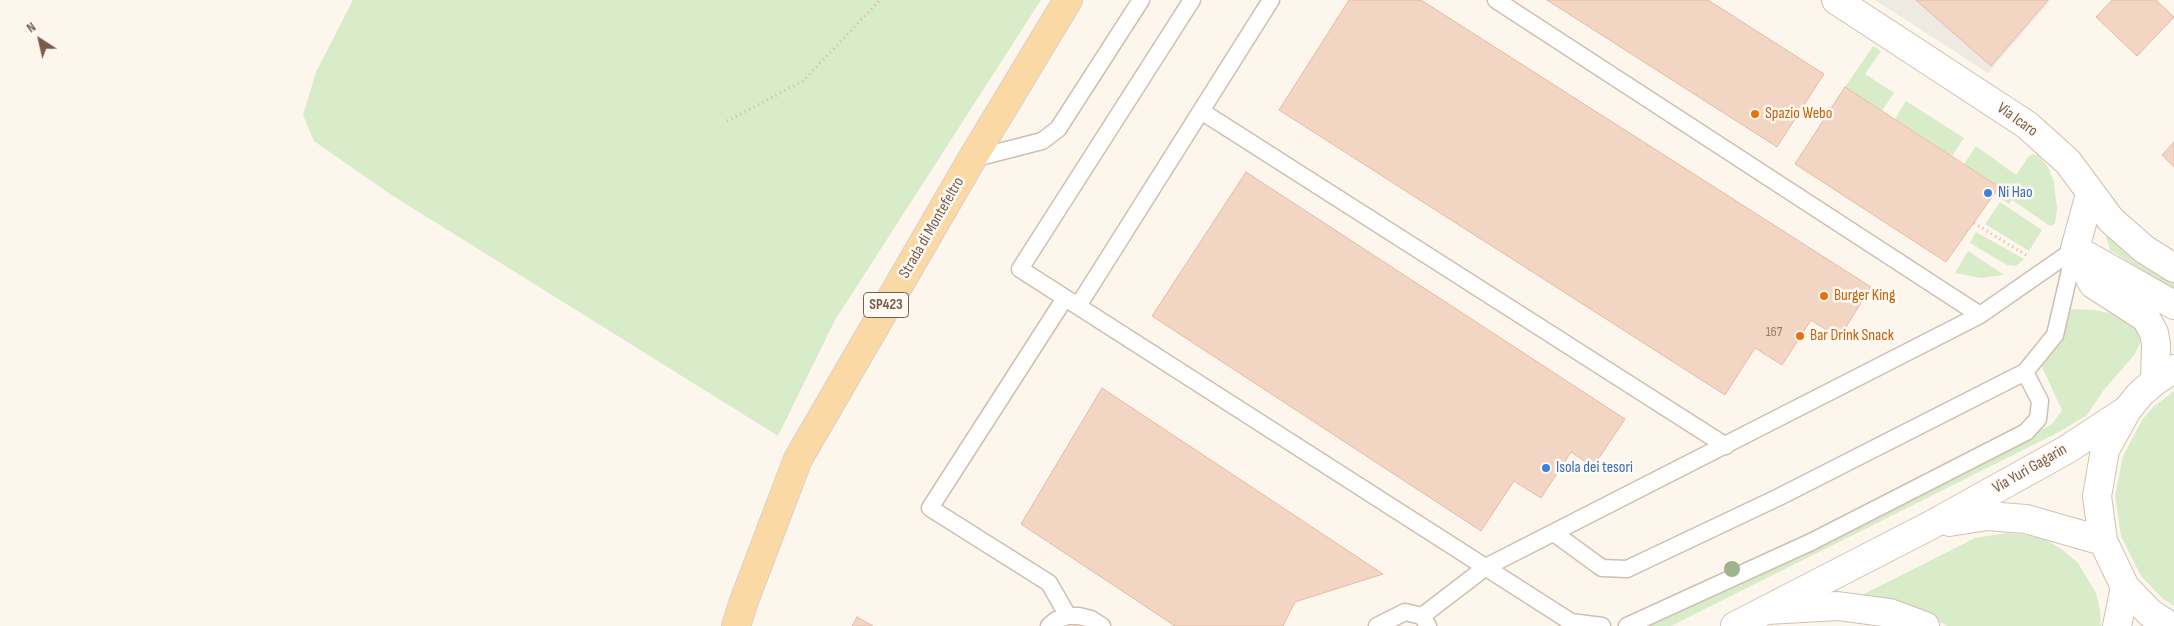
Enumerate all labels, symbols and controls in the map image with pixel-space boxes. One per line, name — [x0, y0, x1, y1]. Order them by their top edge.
north arrow — [15, 15, 65, 65]
text: N — [23, 18, 39, 36]
street label: Via Icaro — [1993, 99, 2041, 141]
place label: Spazio Webo — [1765, 104, 1832, 124]
marker: Spazio Webo — [1749, 108, 1761, 120]
street label: Strada di Montefeltro — [895, 174, 969, 282]
place label: Ni Hao — [1998, 183, 2033, 203]
marker: Ni Hao — [1982, 187, 1994, 199]
place label: Burger King — [1834, 286, 1895, 306]
marker: Burger King — [1818, 290, 1830, 302]
road number: SP423 — [864, 292, 908, 318]
house number: 167 — [1766, 324, 1782, 340]
place label: Bar Drink Snack — [1810, 326, 1894, 346]
marker: Bar Drink Snack — [1794, 330, 1806, 342]
street label: Via Yuri Gagarin — [1989, 440, 2071, 498]
place label: Isola dei tesori — [1556, 458, 1633, 478]
marker: Isola dei tesori — [1540, 462, 1552, 474]

